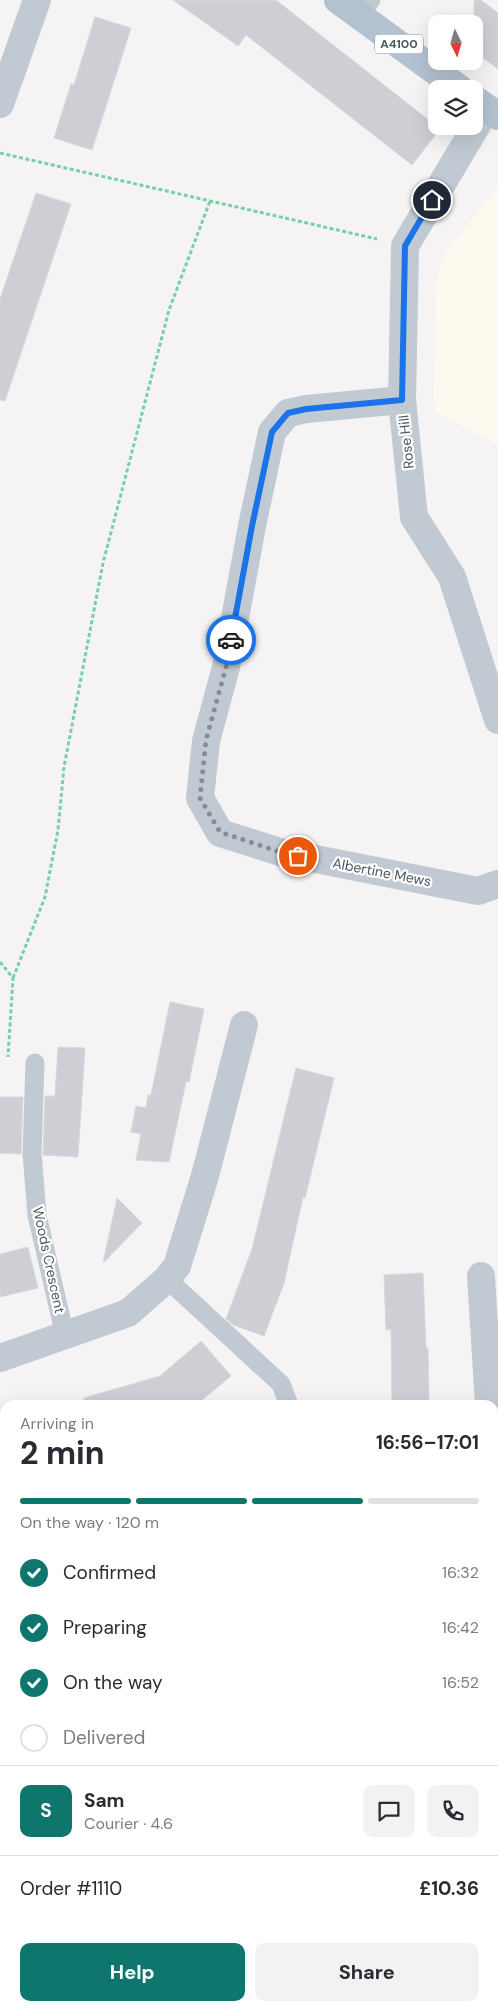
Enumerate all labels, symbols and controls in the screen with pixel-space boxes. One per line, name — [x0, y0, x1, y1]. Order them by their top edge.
north arrow — [428, 15, 482, 70]
map controls — [428, 15, 483, 135]
road number: A4100 — [375, 34, 423, 54]
button: layers — [428, 80, 483, 135]
pin — [411, 179, 453, 221]
icon: home — [418, 186, 446, 214]
street label: Rose Hill — [394, 414, 418, 470]
courier — [206, 615, 256, 665]
icon: car — [217, 626, 245, 654]
pin — [277, 835, 319, 877]
icon: bag — [284, 842, 312, 870]
street label: Albertine Mews — [331, 854, 433, 890]
street label: Woods Crescent — [29, 1205, 69, 1315]
text: Arriving in — [20, 1413, 94, 1434]
text: 16:56–17:01 — [376, 1430, 479, 1455]
text: 2 min — [20, 1432, 105, 1474]
text: On the way · 120 m — [20, 1512, 159, 1533]
icon: check — [20, 1559, 48, 1587]
text: Confirmed — [63, 1560, 156, 1585]
text: 16:32 — [442, 1562, 479, 1583]
icon: check — [20, 1614, 48, 1642]
text: Preparing — [63, 1615, 147, 1640]
text: 16:42 — [442, 1617, 479, 1638]
icon: check — [20, 1669, 48, 1697]
text: On the way — [63, 1670, 163, 1695]
text: 16:52 — [442, 1672, 479, 1693]
text: Delivered — [63, 1725, 145, 1750]
button: chat — [363, 1785, 415, 1837]
button: phone — [427, 1785, 479, 1837]
text: Sam — [84, 1788, 125, 1813]
text: S — [40, 1798, 52, 1823]
text: Courier · 4.6 — [84, 1813, 173, 1834]
text: Order #1110 — [20, 1876, 122, 1901]
text: £10.36 — [419, 1876, 479, 1901]
button: Help — [20, 1943, 245, 2001]
button: Share — [255, 1943, 479, 2001]

